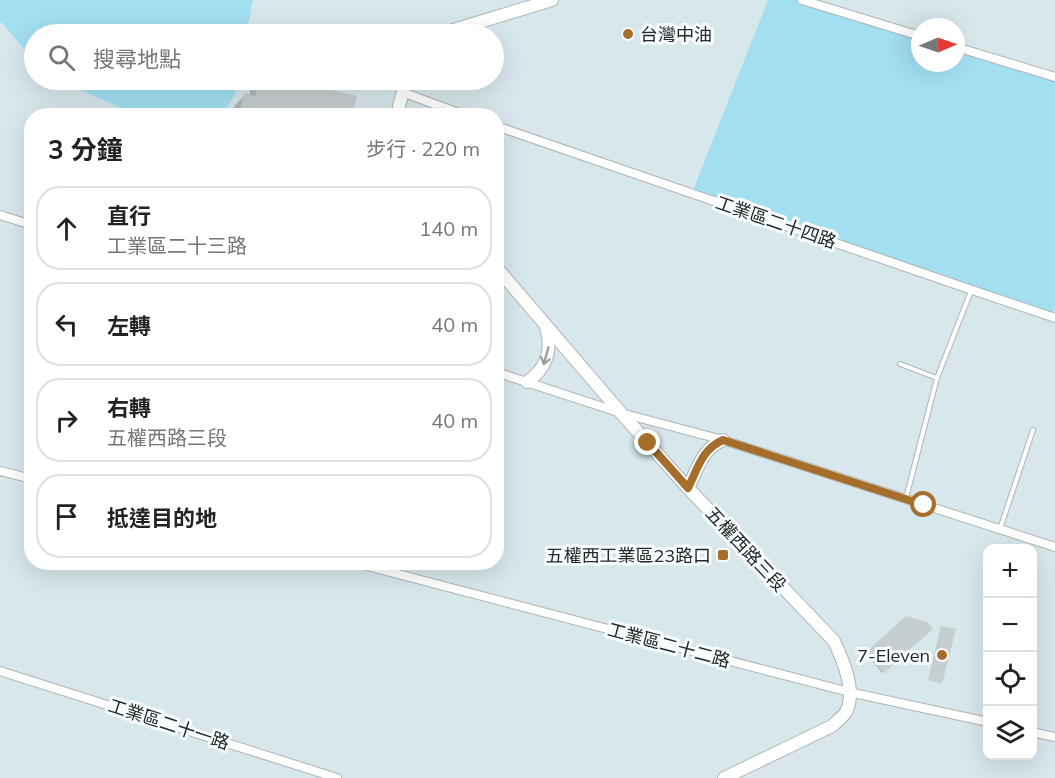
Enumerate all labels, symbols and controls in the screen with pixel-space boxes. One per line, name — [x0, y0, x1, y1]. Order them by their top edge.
north arrow — [911, 18, 965, 72]
place label: 台灣中油 — [640, 23, 712, 46]
search box — [24, 24, 504, 90]
marker: 台灣中油 — [621, 27, 635, 41]
icon: search — [45, 41, 78, 74]
text: 搜尋地點 — [93, 45, 181, 73]
text: 3 分鐘 — [48, 133, 123, 166]
text: 步行 · 220 m — [366, 136, 480, 161]
street label: 工業區二十四路 — [713, 191, 839, 253]
text: 直行 — [107, 202, 151, 230]
icon: ahead — [50, 212, 83, 245]
text: 140 m — [419, 216, 478, 241]
text: 工業區二十三路 — [107, 233, 247, 258]
icon: left — [50, 308, 83, 341]
text: 左轉 — [107, 312, 151, 340]
text: 40 m — [431, 312, 478, 337]
one-way arrow — [540, 346, 551, 365]
text: 右轉 — [107, 394, 151, 422]
icon: right — [50, 404, 83, 437]
text: 40 m — [431, 408, 478, 433]
text: 五權西路三段 — [107, 425, 227, 450]
route end — [634, 429, 660, 455]
route start — [910, 491, 936, 517]
icon: arrive — [50, 500, 83, 533]
street label: 五權西路三段 — [701, 502, 791, 596]
text: 抵達目的地 — [107, 504, 217, 532]
place label: 五權西工業區23路口 — [545, 544, 711, 567]
map controls — [983, 544, 1037, 760]
button: + — [983, 544, 1037, 598]
marker: 五權西工業區23路口 — [716, 548, 730, 562]
button: − — [983, 598, 1037, 652]
street label: 工業區二十二路 — [605, 618, 733, 672]
place label: 7-Eleven — [857, 644, 930, 667]
marker: 7-Eleven — [935, 648, 949, 662]
button: locate — [983, 652, 1037, 706]
street label: 工業區二十一路 — [106, 694, 232, 754]
button: layers — [983, 706, 1037, 760]

